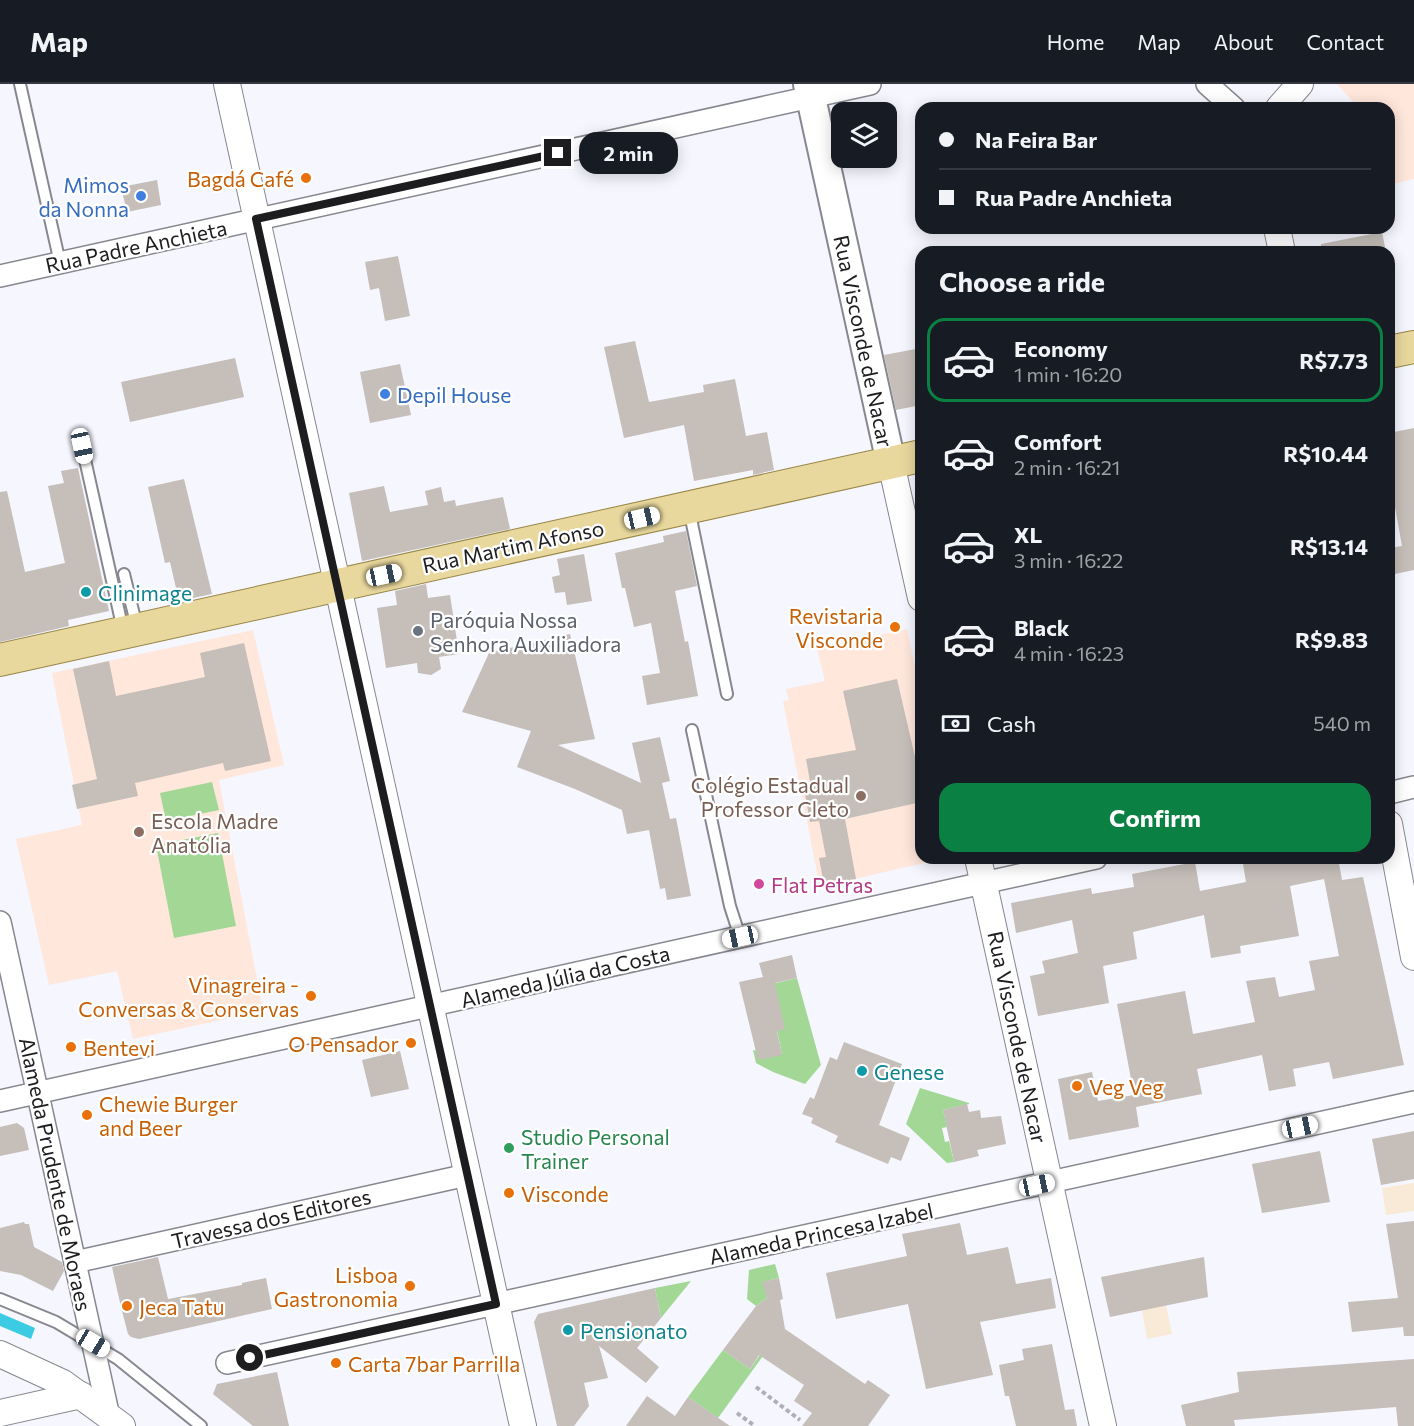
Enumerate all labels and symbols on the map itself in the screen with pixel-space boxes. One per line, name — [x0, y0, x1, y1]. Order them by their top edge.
callout: 2 min — [579, 132, 678, 174]
route end — [544, 139, 571, 166]
place label: Bagdá Café — [187, 166, 294, 191]
marker: Bagdá Café — [299, 171, 313, 185]
place label: Mimos da Nonna — [38, 172, 129, 221]
marker: Mimos da Nonna — [134, 189, 148, 203]
street label: Rua Padre Anchieta — [43, 215, 229, 277]
street label: Rua Visconde de Nacar — [829, 233, 899, 449]
place label: Depil House — [397, 382, 511, 407]
marker: Depil House — [378, 387, 392, 401]
car — [69, 427, 95, 465]
car — [622, 505, 662, 531]
street label: Rua Martim Afonso — [420, 515, 606, 577]
car — [365, 562, 403, 588]
place label: Clinimage — [98, 580, 192, 605]
marker: Clinimage — [79, 585, 93, 599]
place label: Revistaria Visconde — [789, 603, 883, 652]
place label: Paróquia Nossa Senhora Auxiliadora — [430, 607, 621, 656]
marker: Revistaria Visconde — [888, 620, 902, 634]
marker: Paróquia Nossa Senhora Auxiliadora — [411, 624, 425, 638]
place label: Colégio Estadual Professor Cleto — [691, 772, 849, 821]
marker: Colégio Estadual Professor Cleto — [854, 789, 868, 803]
place label: Escola Madre Anatólia — [151, 808, 278, 857]
marker: Escola Madre Anatólia — [132, 825, 146, 839]
place label: Flat Petras — [771, 872, 873, 897]
marker: Flat Petras — [752, 877, 766, 891]
car — [721, 924, 759, 950]
street label: Rua Visconde de Nacar — [983, 929, 1053, 1145]
street label: Alameda Júlia da Costa — [458, 940, 672, 1012]
place label: Vinagreira - Conversas & Conservas — [78, 972, 299, 1021]
marker: Vinagreira - Conversas & Conservas — [304, 989, 318, 1003]
place label: O Pensador — [288, 1031, 399, 1056]
street label: Alameda Prudente de Moraes — [15, 1035, 97, 1313]
place label: Bentevi — [83, 1035, 155, 1060]
marker: O Pensador — [404, 1036, 418, 1050]
marker: Bentevi — [64, 1040, 78, 1054]
place label: Genese — [874, 1059, 944, 1084]
marker: Genese — [855, 1064, 869, 1078]
place label: Veg Veg — [1089, 1074, 1164, 1099]
marker: Veg Veg — [1070, 1079, 1084, 1093]
place label: Chewie Burger and Beer — [99, 1091, 238, 1140]
marker: Chewie Burger and Beer — [80, 1108, 94, 1122]
car — [1281, 1114, 1319, 1140]
place label: Studio Personal Trainer — [521, 1124, 670, 1173]
marker: Studio Personal Trainer — [502, 1141, 516, 1155]
car — [1018, 1172, 1056, 1198]
place label: Visconde — [521, 1181, 609, 1206]
street label: Travessa dos Editores — [169, 1183, 373, 1253]
marker: Visconde — [502, 1186, 516, 1200]
street label: Alameda Princesa Izabel — [707, 1197, 935, 1269]
place label: Lisboa Gastronomia — [274, 1262, 398, 1311]
marker: Lisboa Gastronomia — [403, 1279, 417, 1293]
place label: Jeca Tatu — [139, 1294, 225, 1319]
marker: Jeca Tatu — [120, 1299, 134, 1313]
place label: Pensionato — [580, 1318, 687, 1343]
marker: Pensionato — [561, 1323, 575, 1337]
car — [73, 1326, 113, 1360]
route start — [236, 1344, 263, 1371]
place label: Carta 7bar Parrilla — [348, 1351, 520, 1376]
marker: Carta 7bar Parrilla — [329, 1356, 343, 1370]

